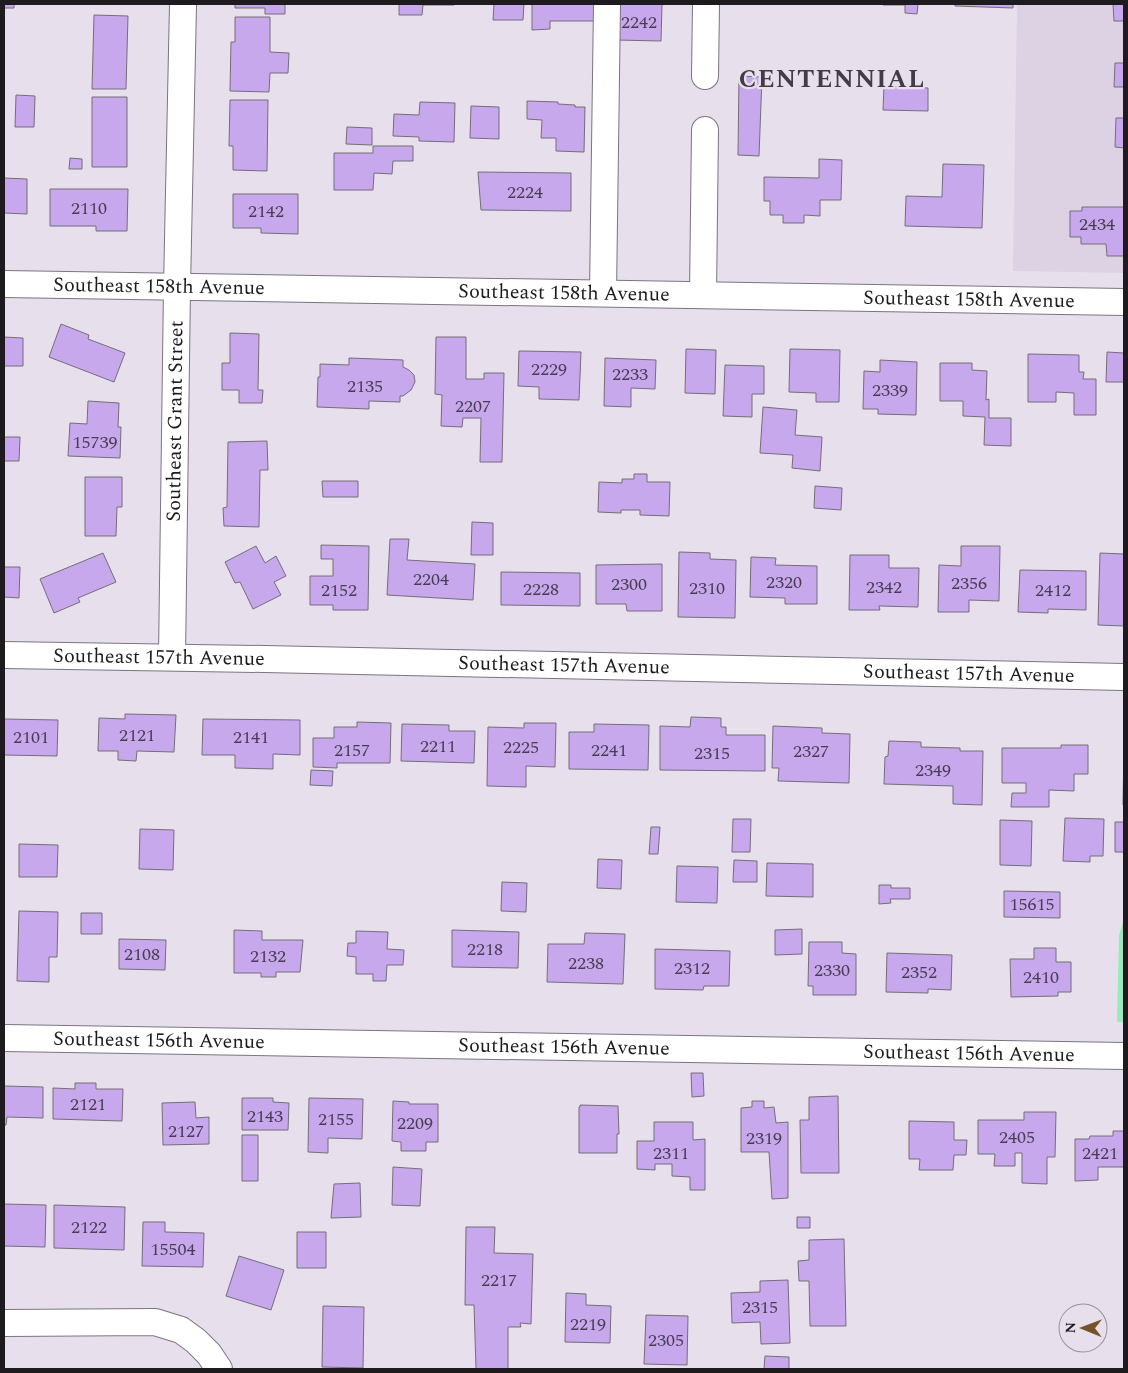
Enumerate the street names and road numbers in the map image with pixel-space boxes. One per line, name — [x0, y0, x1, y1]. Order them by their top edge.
street label: Southeast 158th Avenue — [53, 270, 265, 303]
street label: Southeast 158th Avenue — [458, 276, 670, 310]
street label: Southeast 158th Avenue — [863, 283, 1075, 316]
street label: Southeast Grant Street — [159, 320, 192, 522]
street label: Southeast 157th Avenue — [53, 641, 265, 674]
street label: Southeast 157th Avenue — [458, 648, 670, 682]
street label: Southeast 157th Avenue — [863, 657, 1075, 691]
street label: Southeast 156th Avenue — [53, 1024, 265, 1057]
street label: Southeast 156th Avenue — [458, 1030, 670, 1064]
street label: Southeast 156th Avenue — [863, 1037, 1075, 1070]

